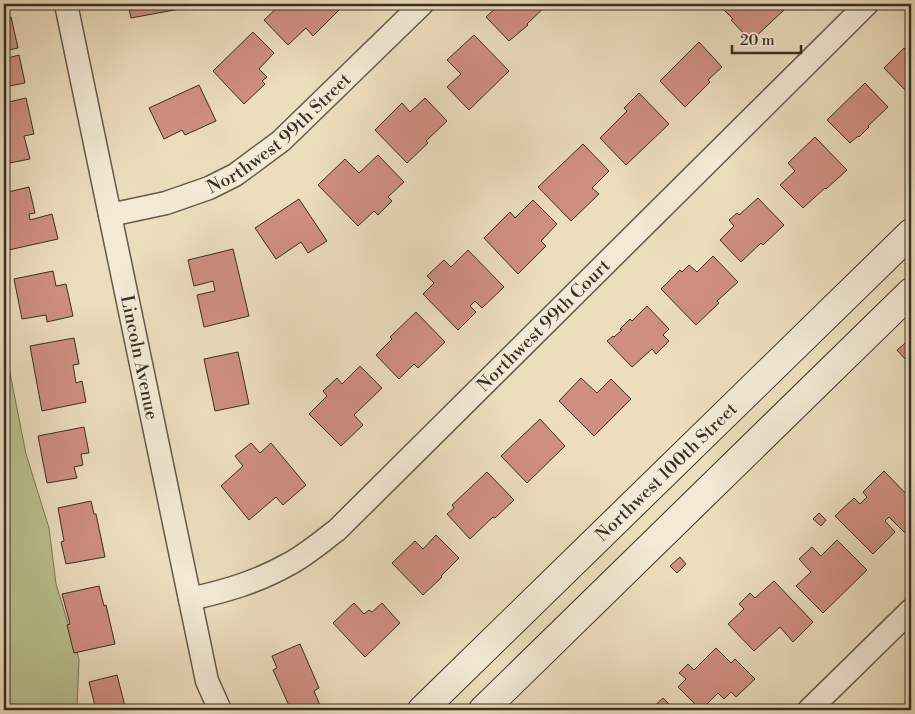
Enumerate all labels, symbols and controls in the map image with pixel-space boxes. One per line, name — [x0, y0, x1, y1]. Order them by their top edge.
scale bar — [732, 22, 801, 54]
text: 20 m — [740, 31, 775, 50]
street label: Northwest 99th Street — [203, 68, 356, 199]
street label: Northwest 99th Court — [472, 254, 615, 396]
street label: Lincoln Avenue — [115, 293, 164, 422]
street label: Northwest 100th Street — [590, 397, 742, 546]

